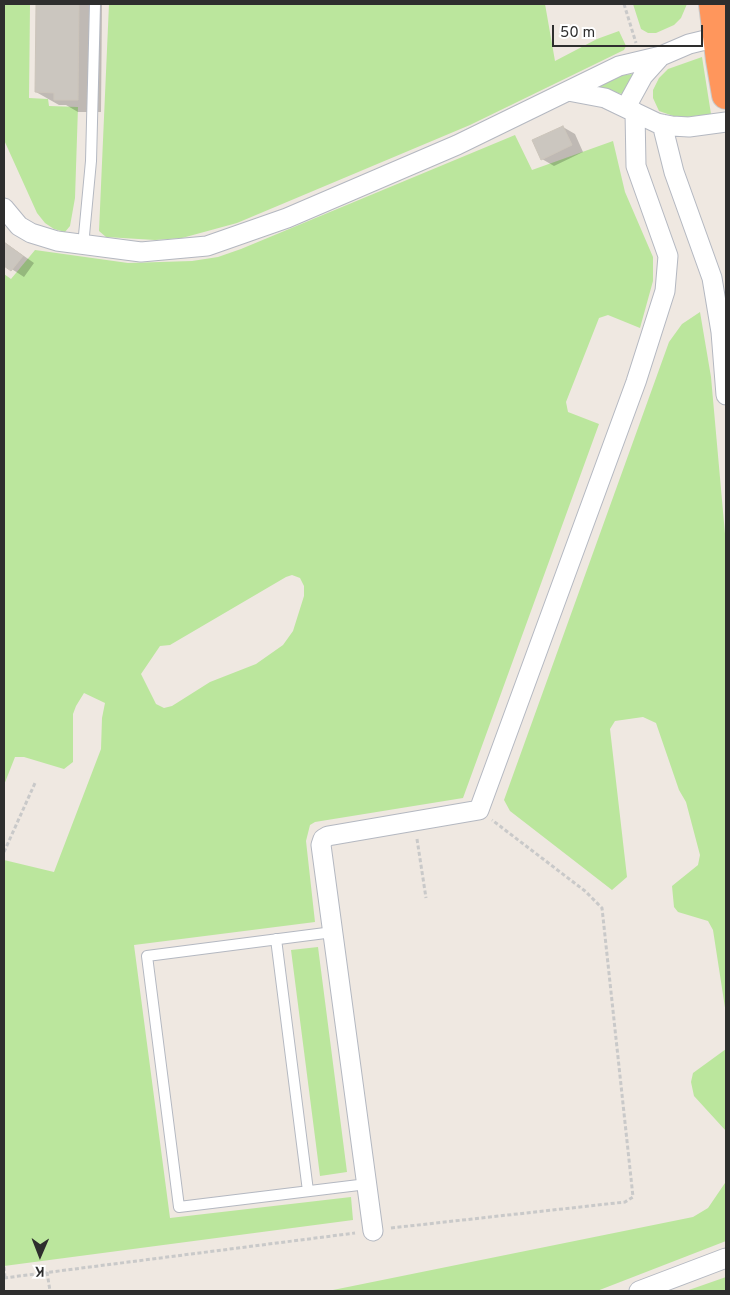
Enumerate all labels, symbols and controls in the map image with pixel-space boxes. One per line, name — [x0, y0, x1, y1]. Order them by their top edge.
scale bar — [555, 15, 706, 47]
text: 50 m — [560, 24, 595, 43]
north arrow — [15, 1230, 65, 1280]
text: K — [35, 1262, 45, 1279]

